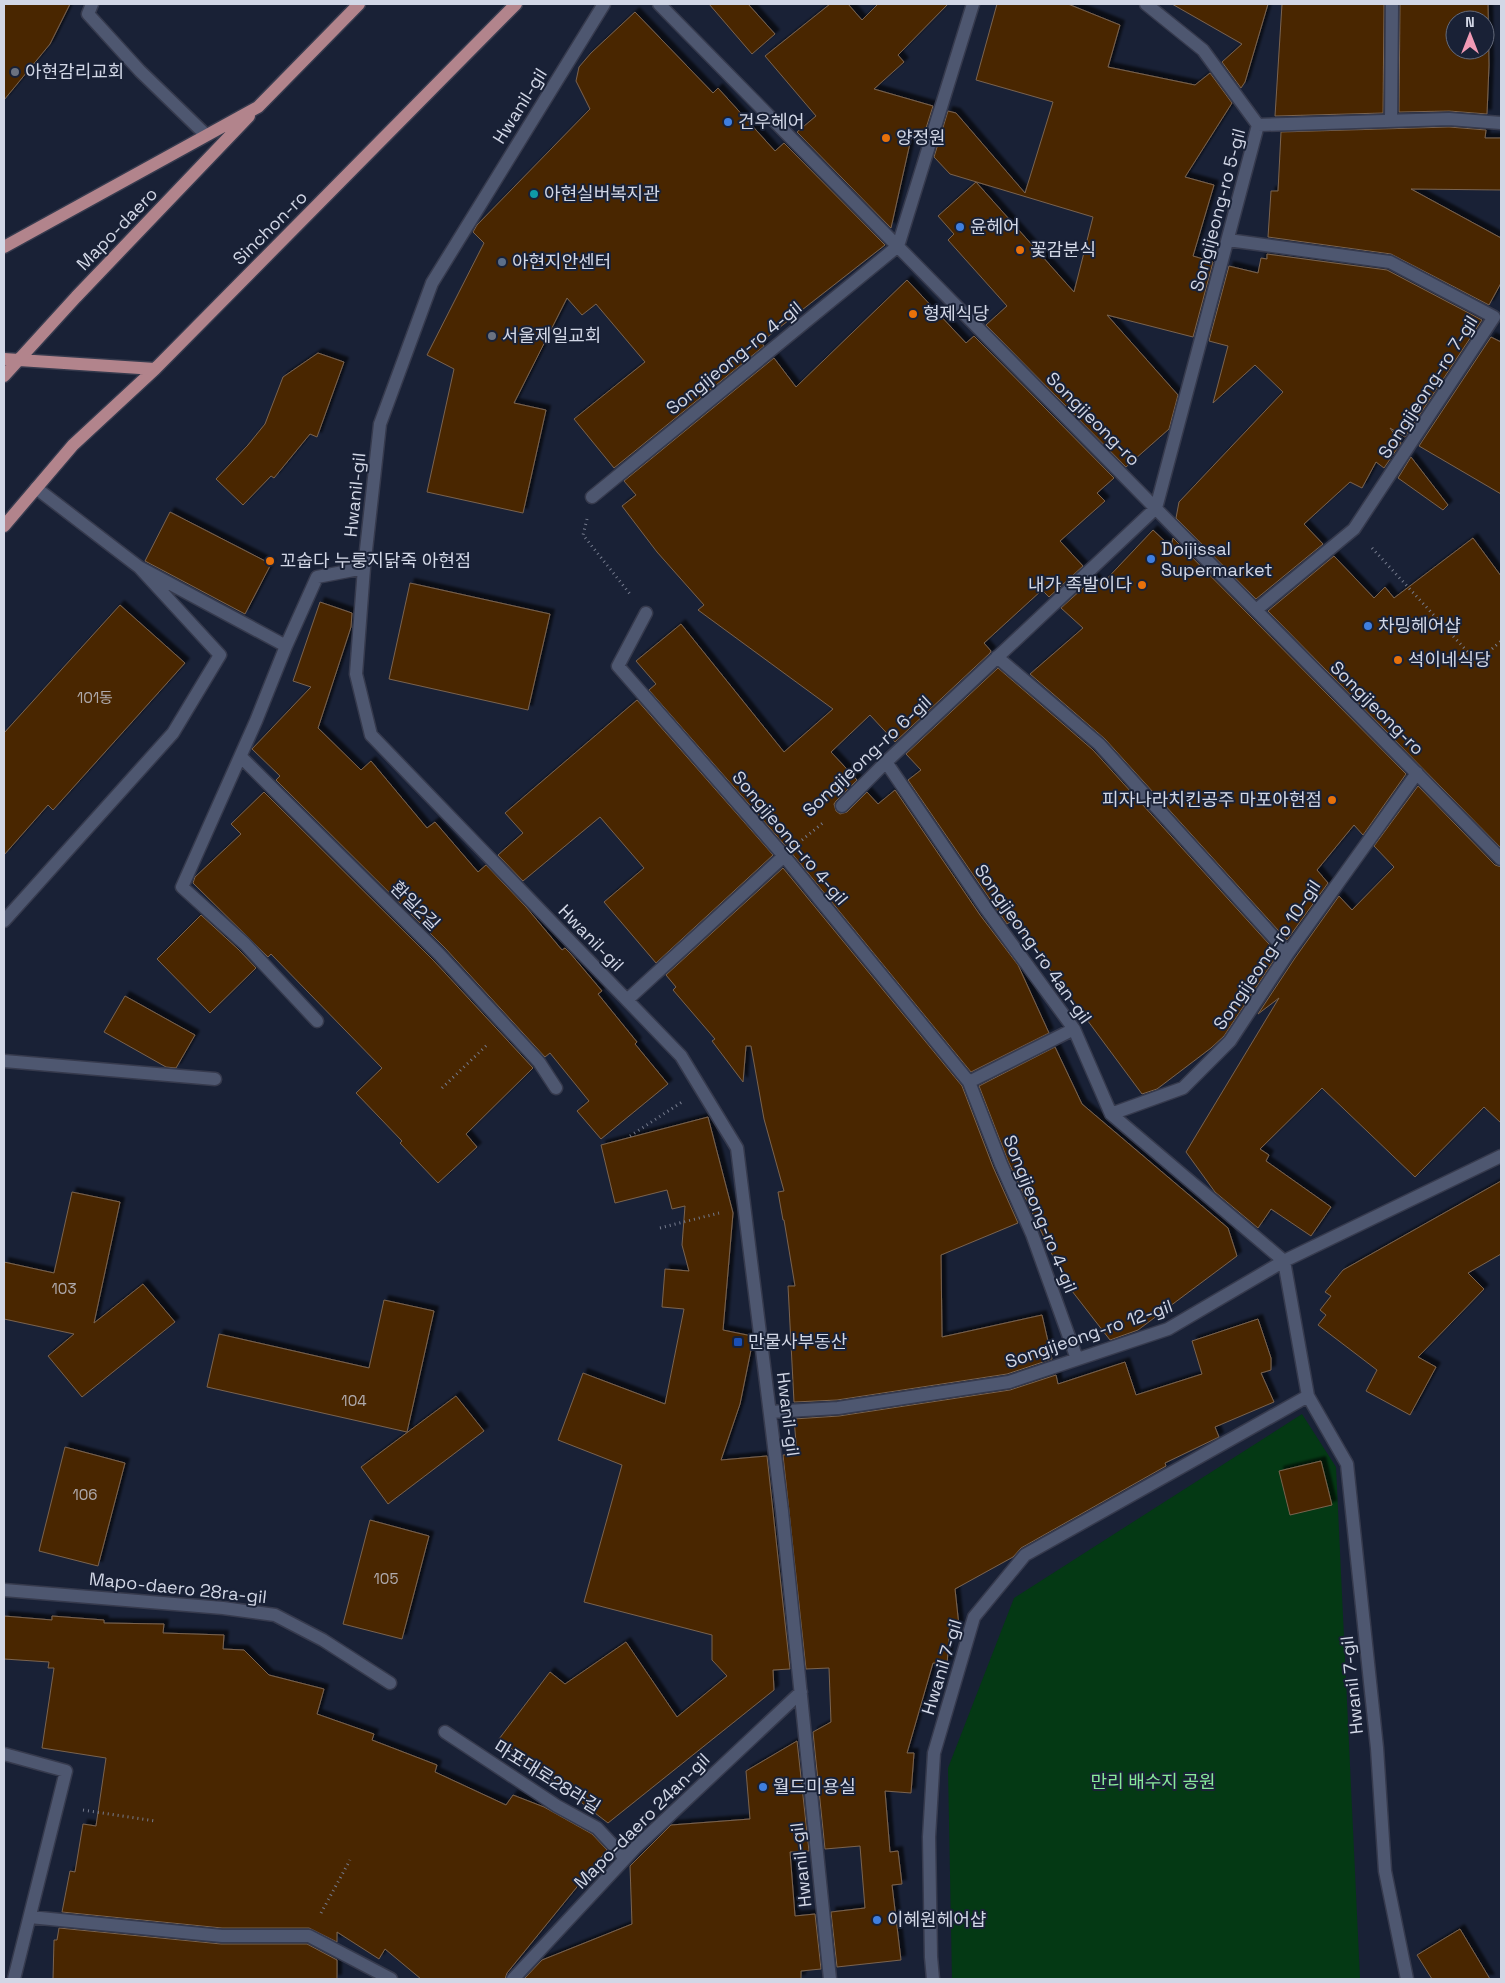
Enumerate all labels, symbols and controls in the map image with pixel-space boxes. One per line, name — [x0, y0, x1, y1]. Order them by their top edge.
north arrow — [1445, 10, 1495, 60]
text: N — [1465, 13, 1475, 31]
place label: 아현감리교회 — [25, 60, 124, 83]
street label: Hwanil-gil — [487, 64, 552, 148]
marker: 아현감리교회 — [9, 66, 21, 78]
place label: 건우헤어 — [738, 110, 804, 133]
marker: 건우헤어 — [722, 116, 734, 128]
place label: 양정원 — [896, 126, 946, 149]
street label: Songijeong-ro 5-gil — [1185, 126, 1250, 294]
marker: 양정원 — [880, 132, 892, 144]
street label: Mapo-daero — [71, 182, 162, 275]
place label: 아현실버복지관 — [544, 182, 660, 205]
street label: Sinchon-ro — [227, 185, 312, 270]
marker: 아현실버복지관 — [528, 188, 540, 200]
place label: 윤헤어 — [970, 215, 1020, 238]
marker: 윤헤어 — [954, 221, 966, 233]
place label: 꽃감분식 — [1030, 238, 1096, 261]
marker: 꽃감분식 — [1014, 244, 1026, 256]
place label: 아현지안센터 — [512, 250, 611, 273]
marker: 아현지안센터 — [496, 256, 508, 268]
street label: Songijeong-ro 4-gil — [661, 296, 806, 419]
place label: 형제식당 — [923, 302, 989, 325]
marker: 형제식당 — [907, 308, 919, 320]
street label: Songijeong-ro 7-gil — [1373, 311, 1482, 463]
place label: 서울제일교회 — [502, 324, 601, 347]
marker: 서울제일교회 — [486, 330, 498, 342]
street label: Songijeong-ro — [1041, 367, 1145, 471]
street label: Hwanil-gil — [339, 452, 370, 538]
place label: Doijissal Supermarket — [1161, 537, 1273, 581]
place label: 꼬숩다 누룽지닭죽 아현점 — [280, 549, 471, 572]
marker: Doijissal Supermarket — [1145, 553, 1157, 565]
marker: 꼬숩다 누룽지닭죽 아현점 — [264, 555, 276, 567]
place label: 내가 족발이다 — [1028, 573, 1132, 596]
marker: 내가 족발이다 — [1136, 579, 1148, 591]
place label: 차밍헤어샵 — [1378, 614, 1461, 637]
marker: 차밍헤어샵 — [1362, 620, 1374, 632]
place label: 석이네식당 — [1408, 648, 1491, 671]
marker: 석이네식당 — [1392, 654, 1404, 666]
street label: Songijeong-ro — [1325, 656, 1429, 760]
house number: 101동 — [77, 688, 113, 707]
street label: Songijeong-ro 6-gil — [797, 690, 936, 821]
street label: Songijeong-ro 4-gil — [728, 766, 853, 909]
place label: 피자나라치킨공주 마포아현점 — [1102, 788, 1322, 811]
marker: 피자나라치킨공주 마포아현점 — [1326, 794, 1338, 806]
street label: Songijeong-ro 4an-gil — [970, 859, 1097, 1028]
street label: Songijeong-ro 10-gil — [1208, 875, 1325, 1034]
street label: 환일2길 — [386, 876, 445, 935]
street label: Hwanil-gil — [554, 899, 629, 976]
street label: Songijeong-ro 4-gil — [998, 1132, 1083, 1296]
house number: 103 — [52, 1279, 76, 1298]
street label: Songijeong-ro 12-gil — [1002, 1294, 1175, 1373]
place label: 만물사부동산 — [748, 1330, 847, 1353]
marker: 만물사부동산 — [732, 1336, 744, 1348]
street label: Hwanil-gil — [772, 1370, 805, 1457]
house number: 104 — [341, 1391, 367, 1410]
house number: 106 — [72, 1485, 98, 1504]
street label: Mapo-daero 28ra-gil — [88, 1567, 268, 1608]
house number: 105 — [374, 1569, 398, 1588]
street label: Hwanil 7-gil — [916, 1616, 967, 1717]
street label: Hwanil 7-gil — [1335, 1635, 1368, 1735]
street label: 마포대로28라길 — [490, 1735, 605, 1819]
street label: Mapo-daero 24an-gil — [569, 1748, 714, 1893]
park label: 만리 배수지 공원 — [1090, 1770, 1216, 1793]
place label: 월드미용실 — [773, 1775, 856, 1798]
marker: 월드미용실 — [757, 1781, 769, 1793]
street label: Hwanil-gil — [785, 1822, 816, 1908]
place label: 이혜원헤어샵 — [887, 1908, 986, 1931]
marker: 이혜원헤어샵 — [871, 1914, 883, 1926]

